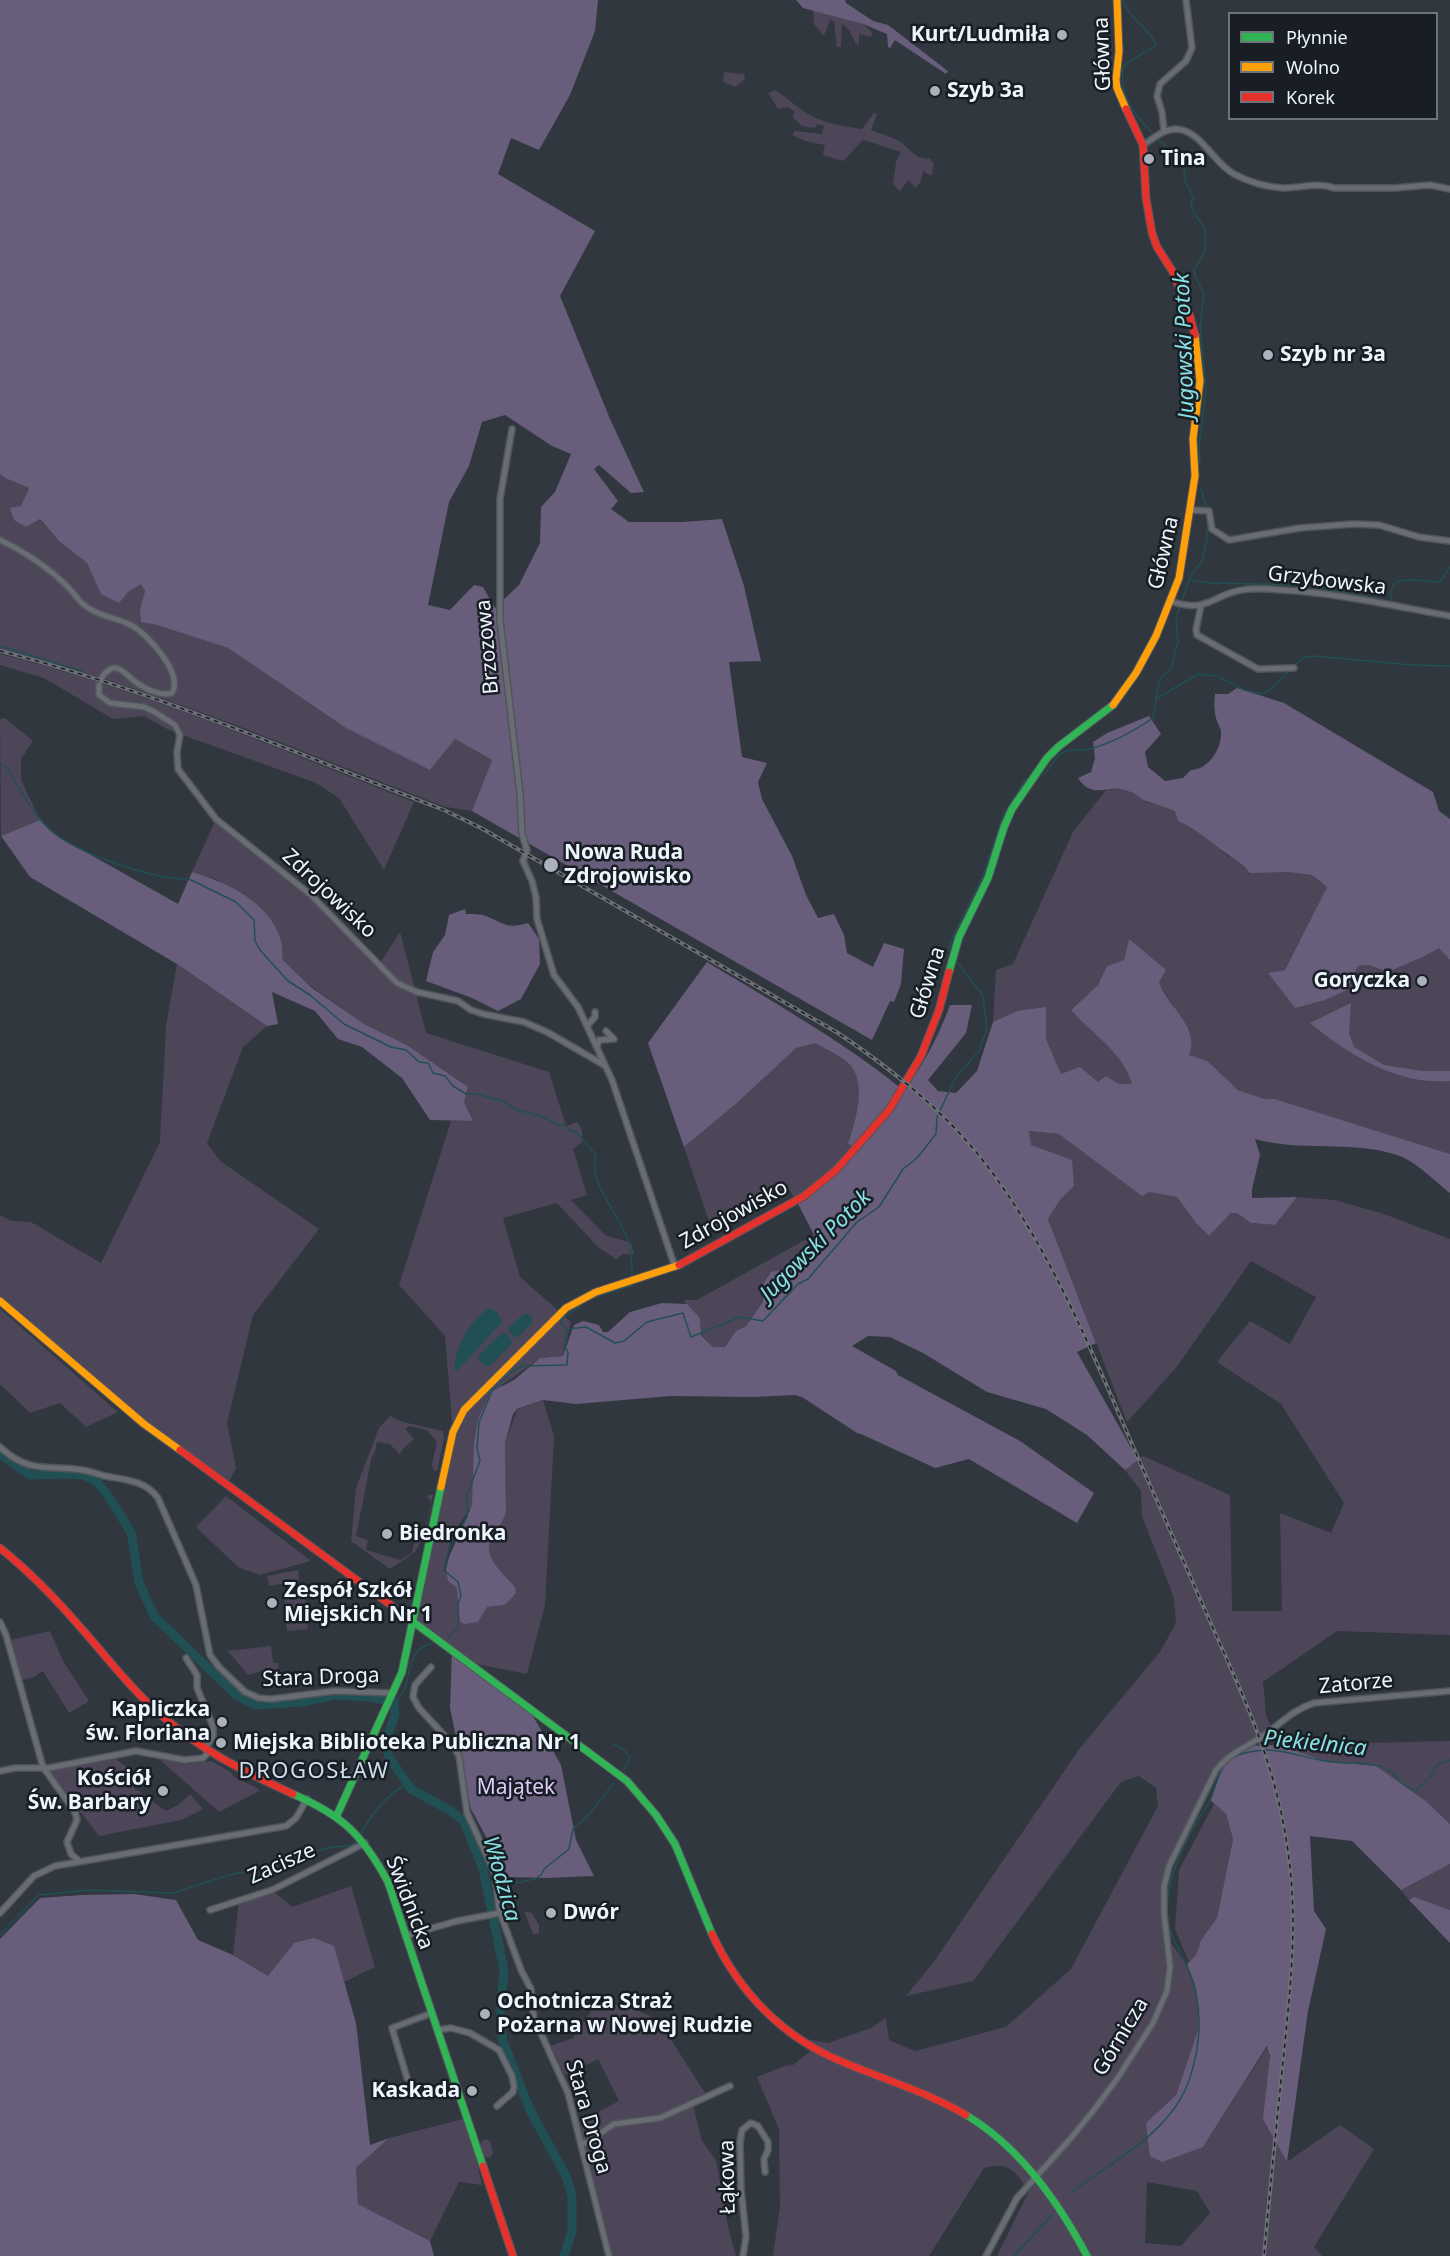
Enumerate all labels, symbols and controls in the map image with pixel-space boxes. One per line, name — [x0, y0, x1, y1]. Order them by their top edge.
legend — [1228, 12, 1438, 120]
street label: Główna — [1089, 16, 1117, 92]
place label: Kurt/Ludmiła — [911, 22, 1050, 48]
text: Płynnie — [1286, 25, 1348, 49]
marker: Kurt/Ludmiła — [1055, 28, 1069, 42]
text: Wolno — [1286, 55, 1340, 79]
place label: Szyb 3a — [947, 78, 1024, 104]
marker: Szyb 3a — [928, 84, 942, 98]
text: Korek — [1286, 85, 1335, 109]
place label: Tina — [1161, 146, 1206, 172]
marker: Tina — [1142, 152, 1156, 166]
water label: Jugowski Potok — [1169, 272, 1201, 420]
place label: Szyb nr 3a — [1280, 342, 1386, 368]
marker: Szyb nr 3a — [1261, 348, 1275, 362]
street label: Główna — [1143, 514, 1185, 592]
street label: Grzybowska — [1266, 561, 1388, 601]
street label: Brzozowa — [471, 599, 505, 695]
place label: Nowa Ruda Zdrojowisko — [564, 840, 691, 890]
street label: Zdrojowisko — [277, 844, 381, 944]
marker: Nowa Ruda Zdrojowisko — [542, 856, 560, 874]
street label: Główna — [905, 944, 951, 1022]
place label: Goryczka — [1314, 968, 1410, 994]
marker: Goryczka — [1415, 974, 1429, 988]
street label: Zdrojowisko — [676, 1175, 792, 1255]
water label: Jugowski Potok — [755, 1185, 877, 1307]
place label: Biedronka — [399, 1521, 506, 1547]
marker: Biedronka — [380, 1527, 394, 1541]
place label: Zespół Szkół Miejskich Nr 1 — [284, 1578, 433, 1628]
marker: Zespół Szkół Miejskich Nr 1 — [265, 1596, 279, 1610]
street label: Stara Droga — [262, 1663, 380, 1693]
street label: Zatorze — [1318, 1668, 1394, 1700]
place label: Kapliczka św. Floriana — [86, 1697, 210, 1747]
marker: Kapliczka św. Floriana — [215, 1715, 229, 1729]
water label: Piekielnica — [1262, 1725, 1368, 1763]
place label: Miejska Biblioteka Publiczna Nr 1 — [233, 1730, 581, 1756]
marker: Miejska Biblioteka Publiczna Nr 1 — [214, 1736, 228, 1750]
district label: DROGOSŁAW — [239, 1759, 389, 1785]
place label: Kościół Św. Barbary — [28, 1766, 151, 1816]
park label: Majątek — [477, 1775, 555, 1801]
marker: Kościół Św. Barbary — [156, 1784, 170, 1798]
water label: Włodzica — [476, 1833, 526, 1925]
street label: Zacisze — [244, 1838, 320, 1890]
street label: Świdnicka — [380, 1853, 438, 1953]
place label: Dwór — [563, 1900, 619, 1926]
marker: Dwór — [544, 1906, 558, 1920]
place label: Ochotnicza Straż Pożarna w Nowej Rudzie — [497, 1989, 752, 2039]
street label: Górnicza — [1088, 1993, 1154, 2081]
marker: Ochotnicza Straż Pożarna w Nowej Rudzie — [478, 2007, 492, 2021]
street label: Stara Droga — [560, 2057, 616, 2177]
place label: Kaskada — [371, 2078, 460, 2104]
marker: Kaskada — [465, 2084, 479, 2098]
street label: Łąkowa — [715, 2140, 741, 2214]

